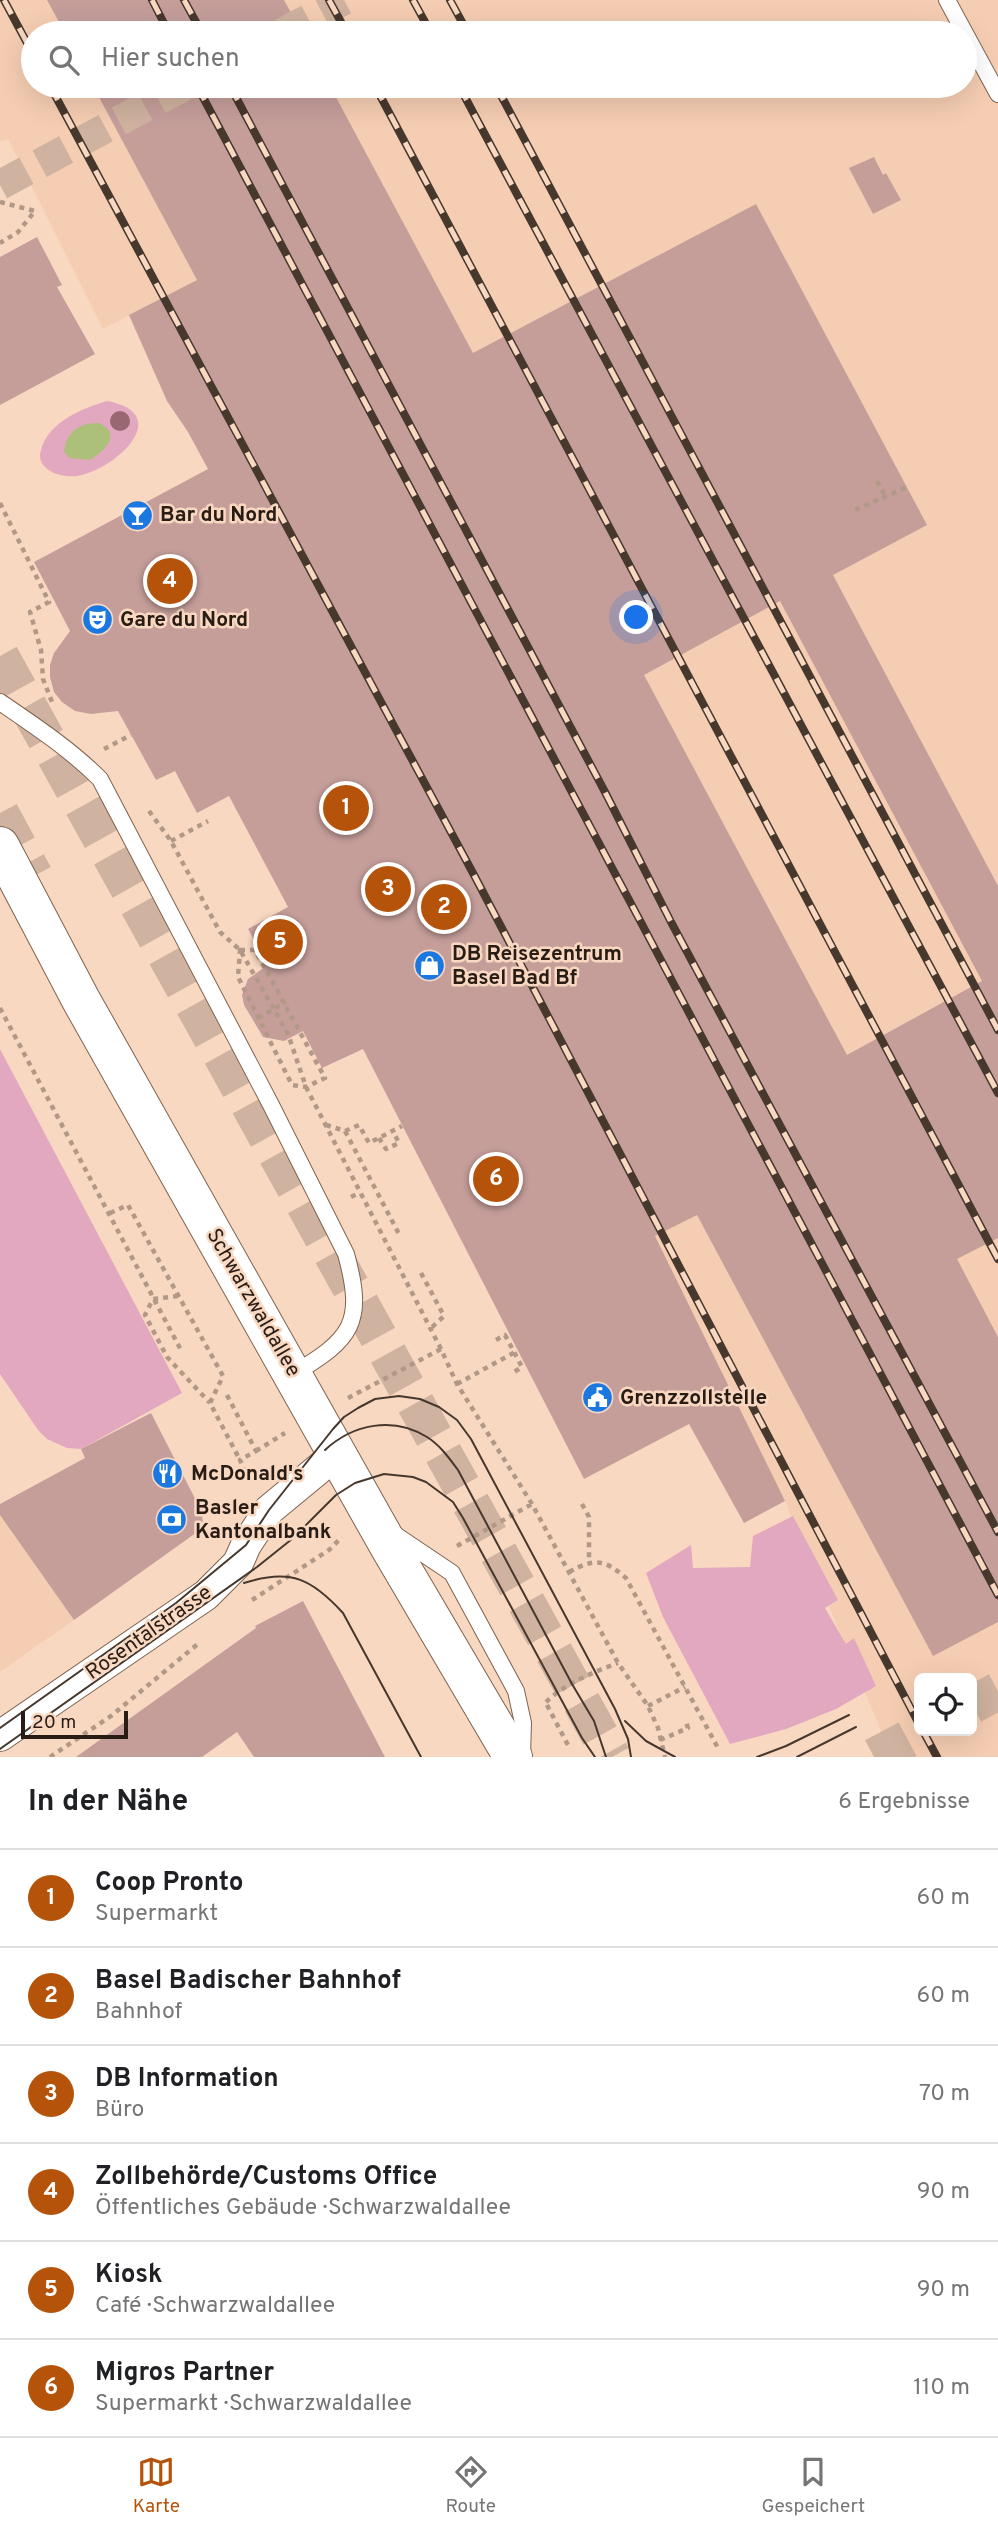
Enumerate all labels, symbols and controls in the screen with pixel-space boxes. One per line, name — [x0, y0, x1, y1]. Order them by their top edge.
search box — [21, 21, 977, 98]
icon: search — [45, 41, 83, 79]
text: Hier suchen — [101, 43, 240, 76]
bar icon: Bar du Nord — [120, 498, 154, 532]
place label: Bar du Nord — [160, 502, 277, 529]
pin: 4 — [147, 555, 193, 607]
your location — [619, 600, 653, 634]
theatre icon: Gare du Nord — [80, 603, 114, 637]
place label: Gare du Nord — [120, 607, 248, 634]
pin: 1 — [323, 782, 369, 834]
pin: 3 — [365, 863, 411, 915]
pin: 2 — [421, 881, 467, 933]
pin: 5 — [257, 916, 303, 968]
place label: DB Reisezentrum Basel Bad Bf — [452, 941, 622, 992]
shop icon: DB Reisezentrum Basel Bad Bf — [412, 949, 446, 983]
pin: 6 — [473, 1153, 519, 1205]
street label: Schwarzwaldallee — [200, 1224, 306, 1382]
public building icon: Grenzzollstelle — [580, 1381, 614, 1415]
place label: Grenzzollstelle — [620, 1385, 767, 1412]
restaurant icon: McDonald's — [151, 1457, 185, 1491]
place label: McDonald's — [191, 1461, 304, 1488]
place label: Basler Kantonalbank — [195, 1495, 332, 1546]
bank icon: Basler Kantonalbank — [155, 1503, 189, 1537]
street label: Rosentalstrasse — [81, 1579, 217, 1687]
map controls — [914, 1673, 977, 1736]
button: locate — [914, 1673, 977, 1736]
scale bar — [21, 1708, 128, 1740]
text: 20 m — [32, 1711, 76, 1735]
text: In der Nähe — [28, 1784, 188, 1821]
text: 6 Ergebnisse — [838, 1788, 970, 1817]
text: Coop Pronto — [95, 1867, 243, 1900]
text: 1 — [46, 1884, 56, 1913]
text: 60 m — [917, 1884, 970, 1913]
text: Supermarkt — [95, 1900, 218, 1929]
text: Basel Badischer Bahnhof — [95, 1965, 401, 1998]
text: 2 — [44, 1982, 58, 2011]
text: 60 m — [917, 1982, 970, 2011]
text: Bahnhof — [95, 1998, 182, 2027]
text: DB Information — [95, 2063, 279, 2096]
text: 3 — [44, 2080, 58, 2109]
text: 70 m — [919, 2080, 970, 2109]
text: Büro — [95, 2096, 144, 2125]
text: Zollbehörde/Customs Office — [95, 2161, 437, 2194]
text: 4 — [44, 2178, 58, 2207]
text: 90 m — [917, 2178, 970, 2207]
text: Öffentliches Gebäude · Schwarzwaldallee — [95, 2194, 511, 2223]
text: Kiosk — [95, 2259, 163, 2292]
text: 5 — [44, 2276, 58, 2305]
text: 90 m — [917, 2276, 970, 2305]
text: Café · Schwarzwaldallee — [95, 2292, 335, 2321]
text: Migros Partner — [95, 2357, 274, 2390]
text: 6 — [44, 2374, 58, 2403]
text: 110 m — [913, 2374, 970, 2403]
text: Supermarkt · Schwarzwaldallee — [95, 2390, 412, 2419]
tab: Karte — [133, 2453, 180, 2519]
tab: Route — [445, 2453, 496, 2519]
tab: Gespeichert — [761, 2453, 865, 2519]

